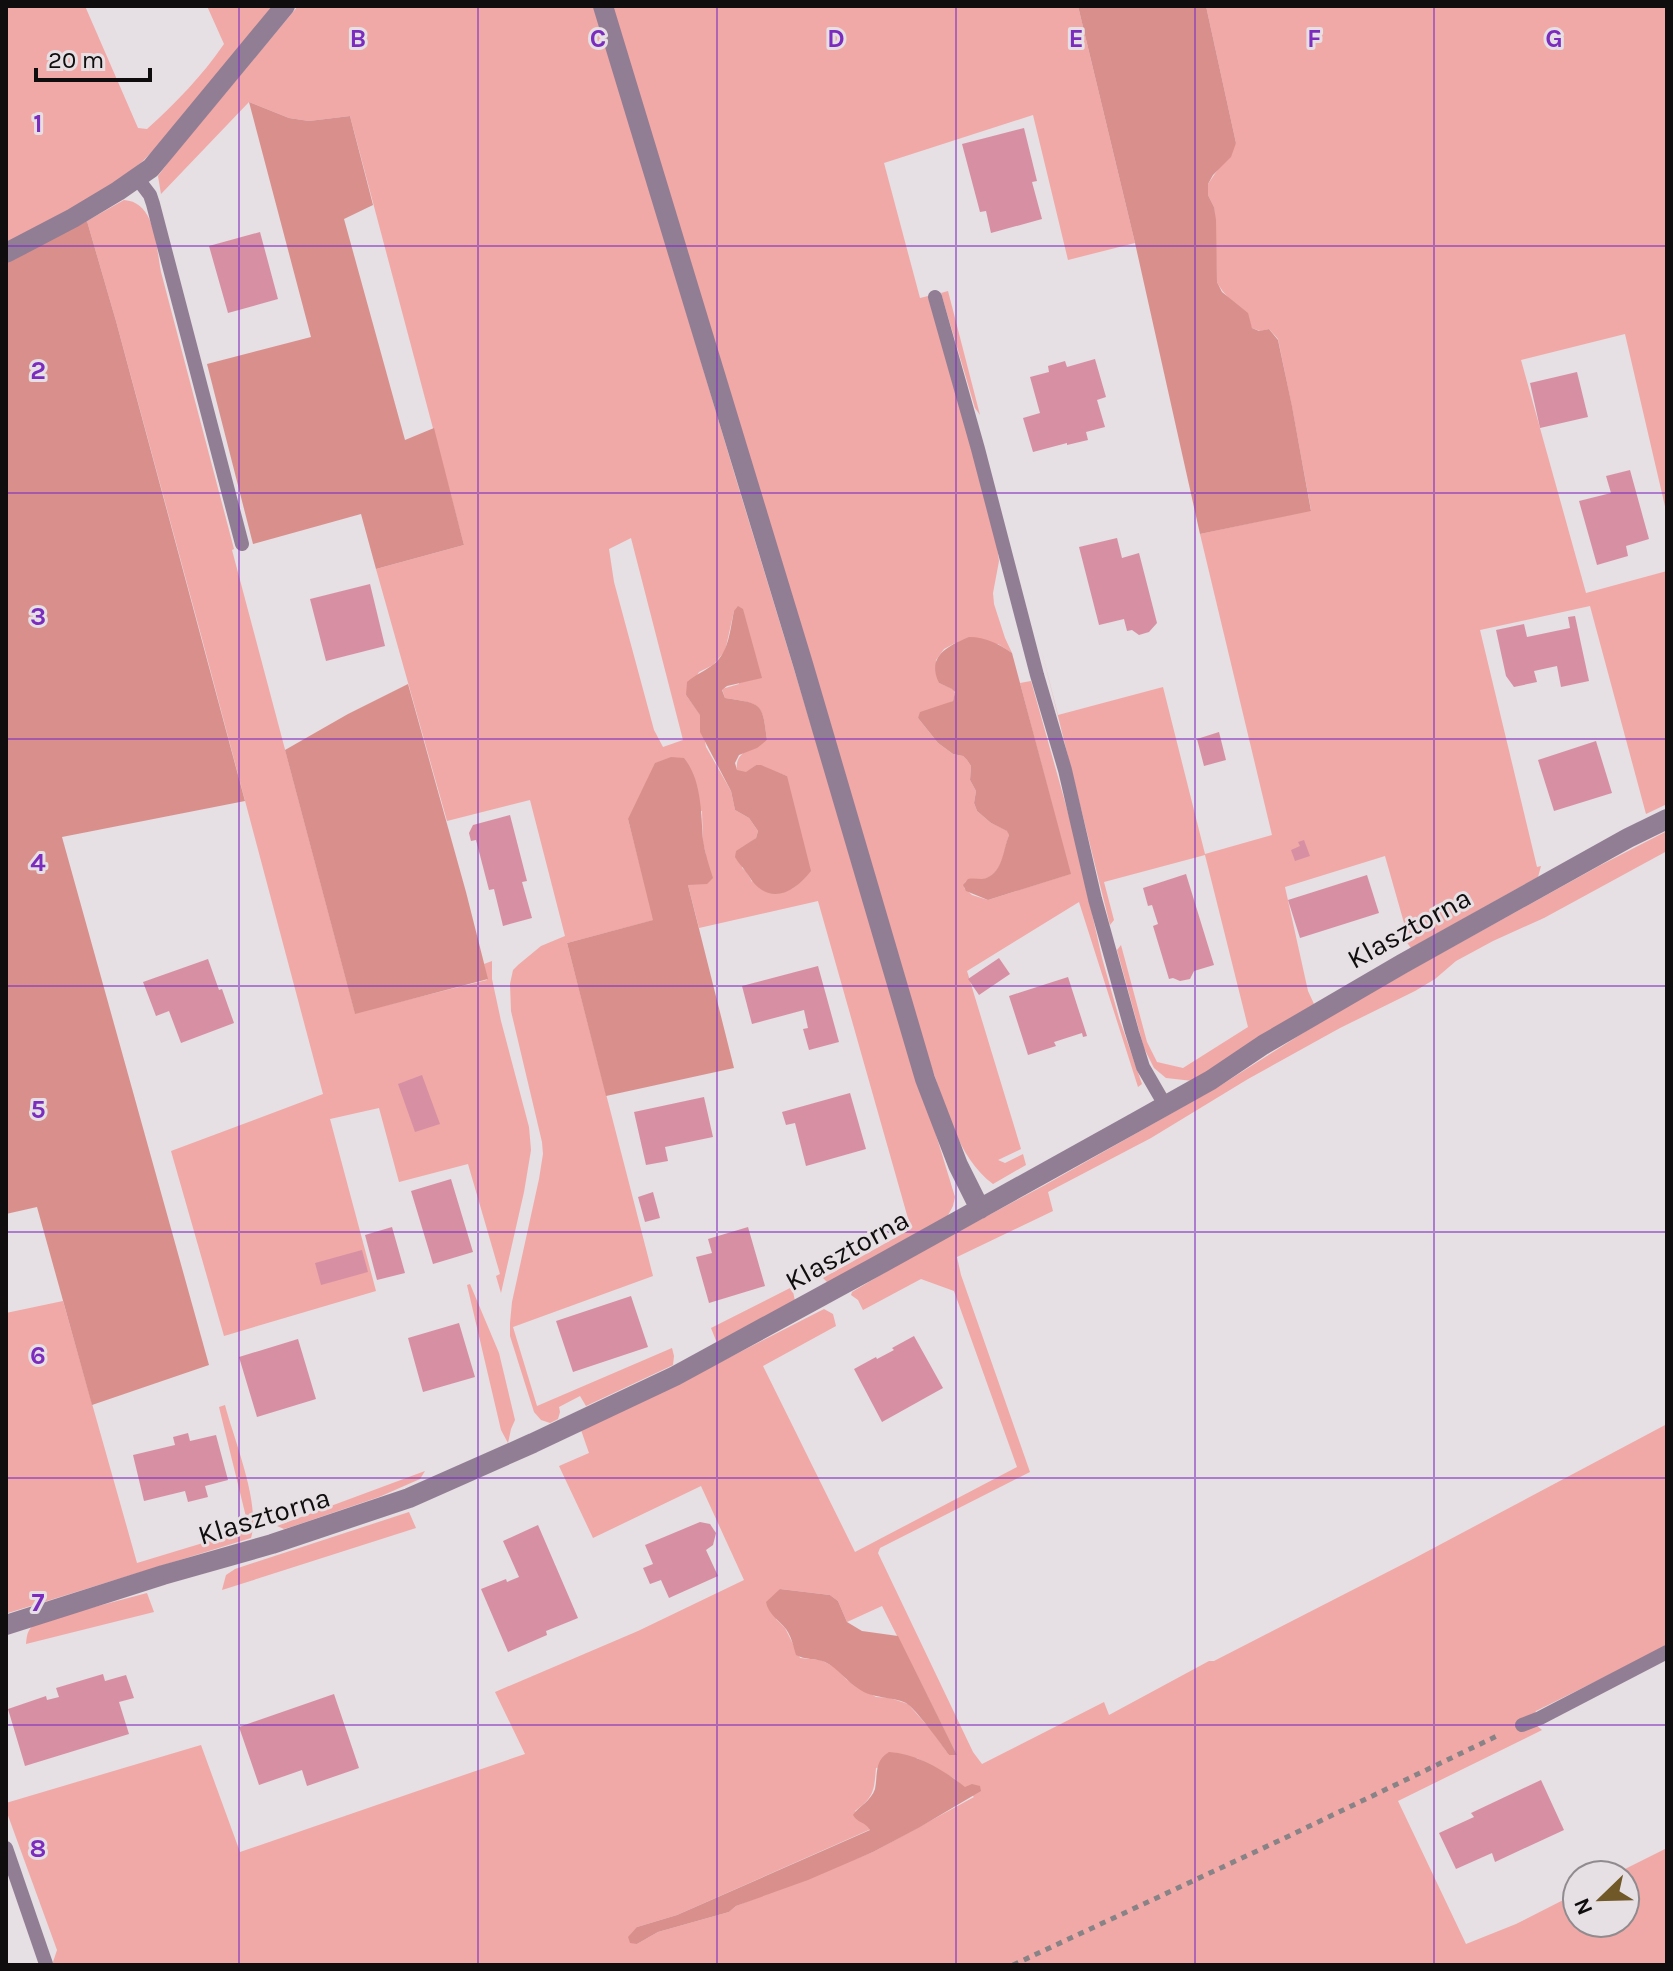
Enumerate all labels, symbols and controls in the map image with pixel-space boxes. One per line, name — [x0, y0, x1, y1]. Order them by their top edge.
text: B — [350, 23, 366, 54]
text: C — [590, 23, 606, 54]
text: D — [827, 23, 845, 54]
text: E — [1068, 23, 1084, 54]
text: F — [1307, 23, 1321, 54]
text: G — [1545, 23, 1563, 54]
scale bar — [36, 32, 150, 82]
text: 20 m — [48, 46, 104, 74]
text: 1 — [33, 108, 43, 139]
text: 2 — [30, 355, 46, 386]
text: 3 — [30, 601, 46, 632]
text: 4 — [30, 847, 46, 878]
street label: Klasztorna — [1341, 880, 1477, 976]
text: 5 — [30, 1094, 46, 1125]
street label: Klasztorna — [779, 1202, 915, 1298]
text: 6 — [30, 1340, 46, 1371]
street label: Klasztorna — [194, 1480, 334, 1552]
text: 7 — [32, 1587, 45, 1618]
text: 8 — [30, 1833, 46, 1864]
north arrow — [1561, 1859, 1641, 1939]
text: N — [1568, 1894, 1599, 1919]

